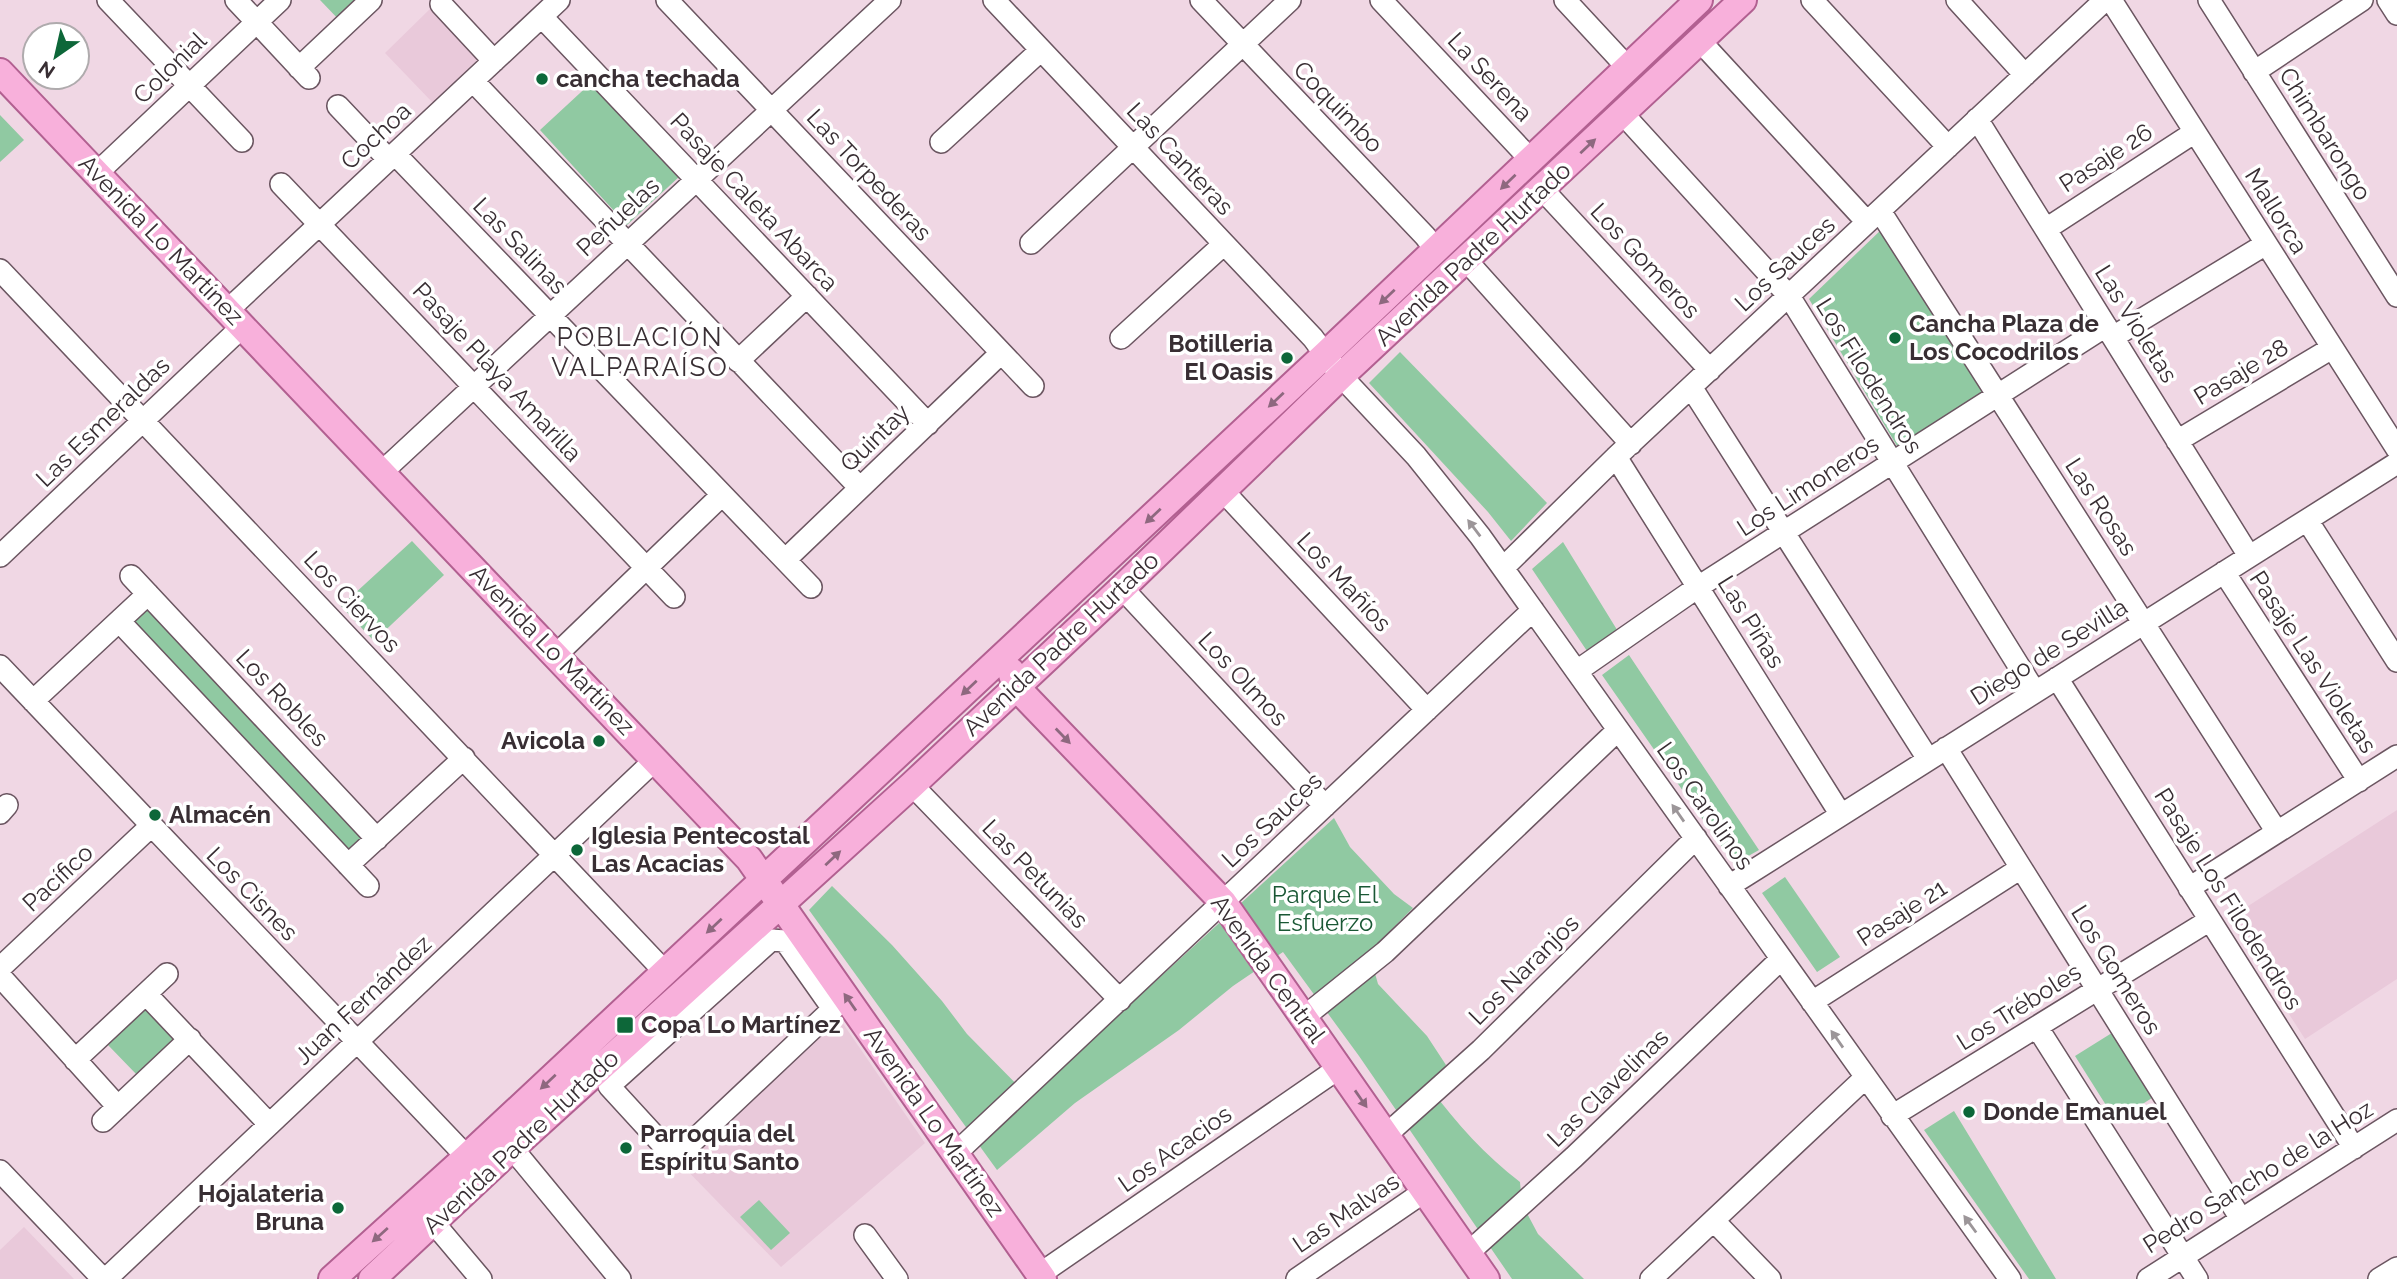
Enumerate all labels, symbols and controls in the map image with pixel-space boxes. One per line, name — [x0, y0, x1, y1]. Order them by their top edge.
north arrow — [21, 21, 91, 91]
street label: Colonial — [127, 25, 213, 109]
street label: La Serena — [1442, 26, 1539, 127]
street label: Coquimbo — [1288, 55, 1389, 159]
text: N — [34, 57, 59, 83]
street label: Chimbarongo — [2273, 62, 2378, 205]
place label: cancha techada — [556, 64, 740, 93]
marker: cancha techada — [534, 71, 550, 87]
street label: Cochoa — [335, 96, 417, 175]
street label: Las Canteras — [1121, 96, 1240, 221]
street label: Las Torpederas — [801, 103, 938, 247]
street label: Pasaje Caleta Abarca — [664, 107, 844, 297]
street label: Pasaje 26 — [2054, 117, 2158, 198]
one-way arrow — [1579, 138, 1597, 154]
street label: Avenida Lo Martínez — [73, 149, 250, 331]
street label: Avenida Padre Hurtado — [1369, 155, 1577, 352]
street label: Mallorca — [2239, 162, 2314, 259]
street label: Peñuelas — [570, 171, 665, 262]
one-way arrow — [1499, 174, 1516, 190]
street label: Las Salinas — [467, 191, 573, 300]
street label: Los Gomeros — [1585, 197, 1706, 324]
street label: Los Sauces — [1729, 210, 1841, 317]
street label: Las Violetas — [2089, 260, 2184, 388]
street label: Pasaje Playa Amarilla — [407, 276, 588, 467]
one-way arrow — [1378, 289, 1396, 305]
street label: Los Filodendros — [1810, 293, 1929, 459]
place label: Cancha Plaza de Los Cocodrilos — [1909, 309, 2099, 366]
district label: POBLACIÓN VALPARAÍSO — [551, 321, 729, 382]
place label: Botilleria El Oasis — [1168, 329, 1273, 386]
marker: Cancha Plaza de Los Cocodrilos — [1887, 330, 1903, 346]
street label: Pasaje 28 — [2188, 332, 2293, 411]
marker: Botilleria El Oasis — [1279, 350, 1295, 366]
street label: Las Esmeraldas — [30, 351, 176, 493]
one-way arrow — [1268, 392, 1285, 408]
street label: Quintay — [834, 398, 915, 478]
street label: Los Limoneros — [1731, 429, 1884, 542]
street label: Las Rosas — [2059, 452, 2144, 561]
one-way arrow — [1145, 507, 1162, 523]
one-way arrow — [1467, 519, 1481, 538]
street label: Los Mañíos — [1291, 526, 1398, 637]
street label: Los Ciervos — [298, 545, 407, 658]
street label: Avenida Padre Hurtado — [957, 545, 1165, 742]
street label: Avenida Lo Martínez — [464, 559, 641, 741]
street label: Pasaje Las Violetas — [2244, 565, 2383, 758]
street label: Las Piñas — [1712, 570, 1791, 673]
street label: Diego de Sevilla — [1965, 592, 2132, 711]
street label: Los Olmos — [1192, 626, 1294, 732]
street label: Los Robles — [230, 643, 335, 752]
one-way arrow — [960, 679, 977, 696]
place label: Avicola — [501, 726, 585, 755]
one-way arrow — [1055, 727, 1071, 744]
marker: Avicola — [591, 733, 607, 749]
street label: Los Carolinos — [1651, 736, 1760, 875]
street label: Los Sauces — [1216, 766, 1328, 873]
street label: Pasaje Los Filodendros — [2148, 783, 2309, 1015]
place label: Almacén — [169, 800, 271, 829]
one-way arrow — [1671, 804, 1685, 822]
marker: Almacén — [147, 807, 163, 823]
street label: Las Petunias — [976, 813, 1094, 934]
place label: Iglesia Pentecostal Las Acacias — [591, 821, 810, 878]
street label: Pacífico — [16, 838, 99, 917]
street label: Los Cisnes — [201, 841, 304, 946]
marker: Iglesia Pentecostal Las Acacias — [569, 842, 585, 858]
one-way arrow — [824, 850, 842, 866]
street label: Pasaje 21 — [1852, 873, 1952, 952]
park label: Parque El Esfuerzo — [1272, 880, 1379, 937]
street label: Avenida Central — [1205, 889, 1332, 1049]
street label: Los Gomeros — [2065, 900, 2168, 1040]
street label: Los Naranjos — [1463, 909, 1585, 1031]
one-way arrow — [706, 918, 723, 934]
street label: Juan Fernández — [288, 929, 437, 1070]
street label: Los Tréboles — [1951, 957, 2086, 1056]
one-way arrow — [843, 993, 857, 1011]
place label: Copa Lo Martínez — [641, 1010, 841, 1039]
marker: Copa Lo Martínez — [615, 1015, 635, 1035]
street label: Avenida Lo Martínez — [858, 1021, 1011, 1222]
street label: Las Clavelinas — [1541, 1023, 1674, 1153]
one-way arrow — [1830, 1030, 1844, 1048]
street label: Avenida Padre Hurtado — [417, 1043, 625, 1240]
one-way arrow — [540, 1073, 557, 1089]
one-way arrow — [1354, 1090, 1368, 1108]
street label: Pedro Sancho de la Hoz — [2137, 1094, 2378, 1259]
place label: Donde Emanuel — [1983, 1097, 2167, 1126]
street label: Los Acacios — [1113, 1099, 1237, 1198]
marker: Donde Emanuel — [1961, 1104, 1977, 1120]
place label: Parroquia del Espíritu Santo — [640, 1119, 799, 1176]
marker: Parroquia del Espíritu Santo — [618, 1140, 634, 1156]
street label: Las Malvas — [1287, 1166, 1404, 1259]
place label: Hojalateria Bruna — [198, 1179, 324, 1236]
marker: Hojalateria Bruna — [330, 1200, 346, 1216]
one-way arrow — [1963, 1215, 1977, 1233]
one-way arrow — [372, 1227, 389, 1243]

